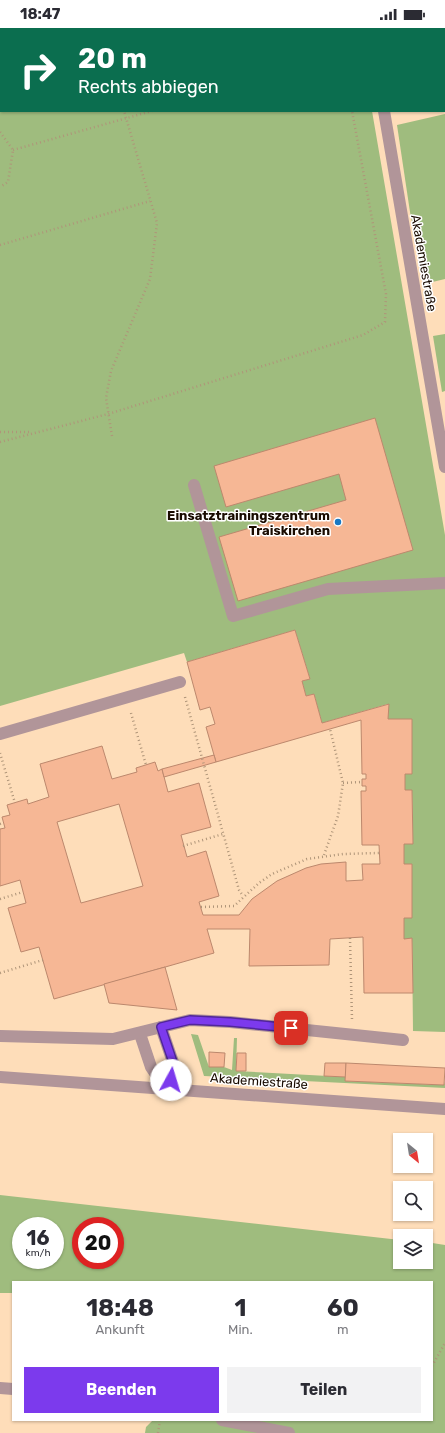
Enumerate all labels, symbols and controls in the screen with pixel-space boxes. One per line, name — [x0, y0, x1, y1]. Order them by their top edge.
text: 18:47 — [20, 5, 60, 23]
text: 20 m — [78, 42, 147, 75]
icon: right — [12, 44, 64, 96]
text: Rechts abbiegen — [78, 76, 219, 98]
street label: Akademiestraße — [408, 213, 440, 313]
place label: Einsatztrainingszentrum Traiskirchen — [167, 508, 330, 538]
marker: Einsatztrainingszentrum Traiskirchen — [333, 517, 343, 527]
pin — [274, 1011, 308, 1045]
icon: arrive — [280, 1017, 302, 1039]
position arrow — [150, 1059, 192, 1101]
street label: Akademiestraße — [210, 1070, 308, 1092]
north arrow — [393, 1133, 433, 1173]
map controls — [393, 1133, 433, 1269]
button: search — [393, 1181, 433, 1221]
speed limit sign: 20 — [72, 1217, 124, 1269]
text: 16 — [27, 1226, 49, 1250]
button: layers — [393, 1229, 433, 1269]
text: km/h — [26, 1247, 50, 1259]
text: 18:48 — [86, 1294, 154, 1322]
text: 1 — [234, 1294, 246, 1322]
text: 60 — [327, 1294, 359, 1322]
text: Ankunft — [96, 1322, 145, 1337]
text: Min. — [228, 1322, 253, 1337]
text: m — [337, 1322, 349, 1337]
button: Beenden — [24, 1367, 219, 1413]
button: Teilen — [227, 1367, 421, 1413]

